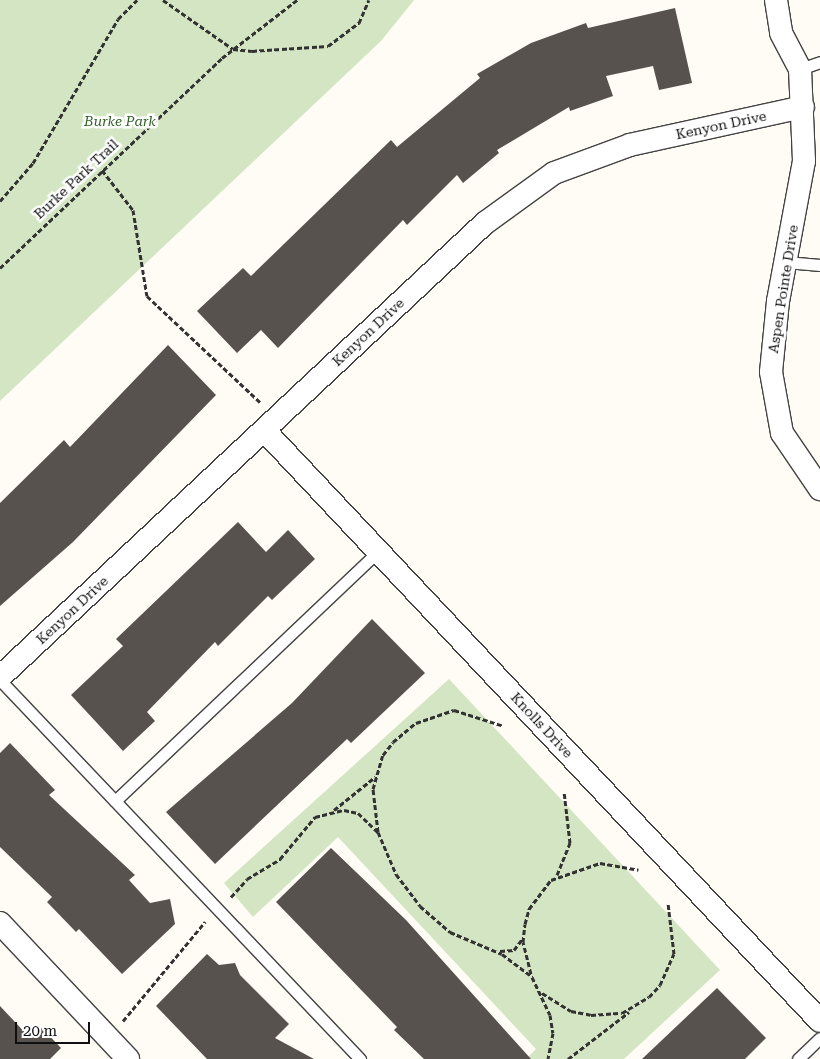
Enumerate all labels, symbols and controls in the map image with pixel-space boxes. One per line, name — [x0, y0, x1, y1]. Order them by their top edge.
street label: Kenyon Drive — [674, 107, 768, 143]
park label: Burke Park — [84, 113, 156, 129]
street label: Burke Park Trail — [30, 136, 122, 222]
street label: Aspen Pointe Drive — [765, 224, 801, 354]
street label: Kenyon Drive — [329, 294, 407, 370]
street label: Kenyon Drive — [33, 572, 111, 648]
street label: Knolls Drive — [507, 689, 577, 761]
scale bar — [18, 1012, 92, 1044]
text: 20 m — [23, 1022, 57, 1040]

